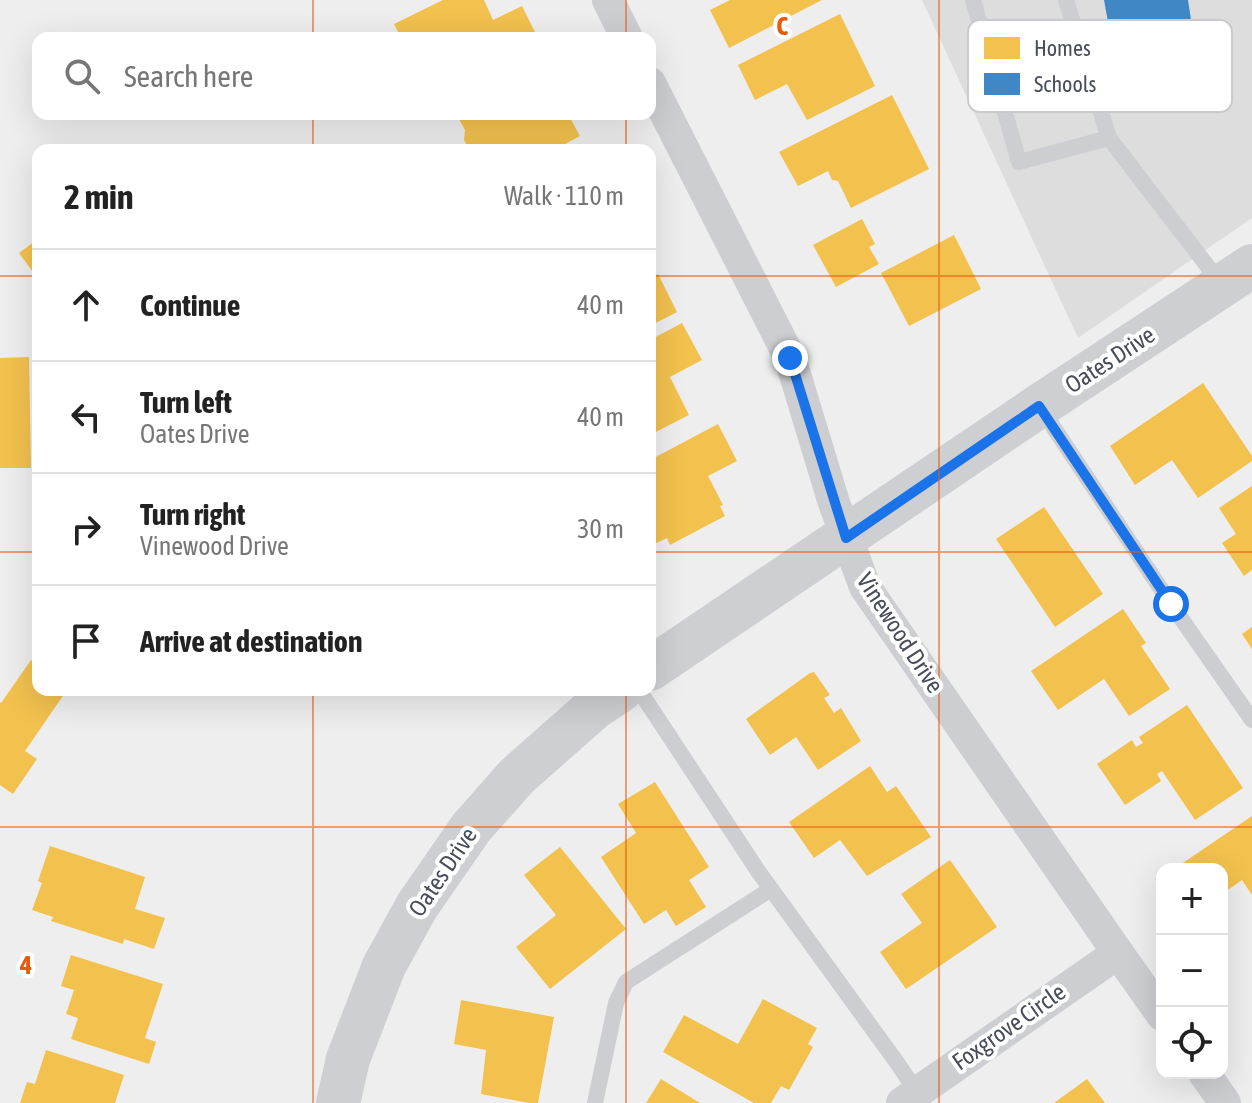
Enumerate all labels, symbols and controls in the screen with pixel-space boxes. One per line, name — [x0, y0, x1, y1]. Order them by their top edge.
text: C — [776, 11, 788, 41]
legend — [968, 20, 1232, 112]
search box — [32, 32, 656, 120]
text: Homes — [1034, 35, 1091, 61]
icon: search — [60, 54, 104, 98]
text: Search here — [124, 59, 253, 93]
text: Schools — [1034, 71, 1097, 97]
text: 2 min — [64, 177, 133, 216]
text: Walk · 110 m — [504, 181, 624, 211]
icon: ahead — [64, 283, 108, 327]
text: Continue — [140, 288, 240, 322]
text: 40 m — [577, 290, 624, 320]
street label: Oates Drive — [1060, 321, 1159, 398]
route end — [772, 340, 808, 376]
text: Turn left — [140, 385, 232, 419]
icon: left — [64, 395, 108, 439]
text: 40 m — [577, 402, 624, 432]
text: Oates Drive — [140, 419, 250, 449]
text: Turn right — [140, 497, 246, 531]
icon: right — [64, 507, 108, 551]
text: 30 m — [577, 514, 624, 544]
text: Vinewood Drive — [140, 531, 289, 561]
street label: Vinewood Drive — [852, 568, 949, 698]
route start — [1153, 586, 1189, 622]
icon: arrive — [64, 619, 108, 663]
text: Arrive at destination — [140, 624, 362, 658]
street label: Oates Drive — [403, 822, 482, 921]
map controls — [1156, 863, 1228, 1079]
button: + — [1156, 863, 1228, 935]
button: − — [1156, 935, 1228, 1007]
text: 4 — [19, 950, 32, 980]
street label: Foxgrove Circle — [947, 978, 1070, 1075]
button: locate — [1156, 1007, 1228, 1079]

